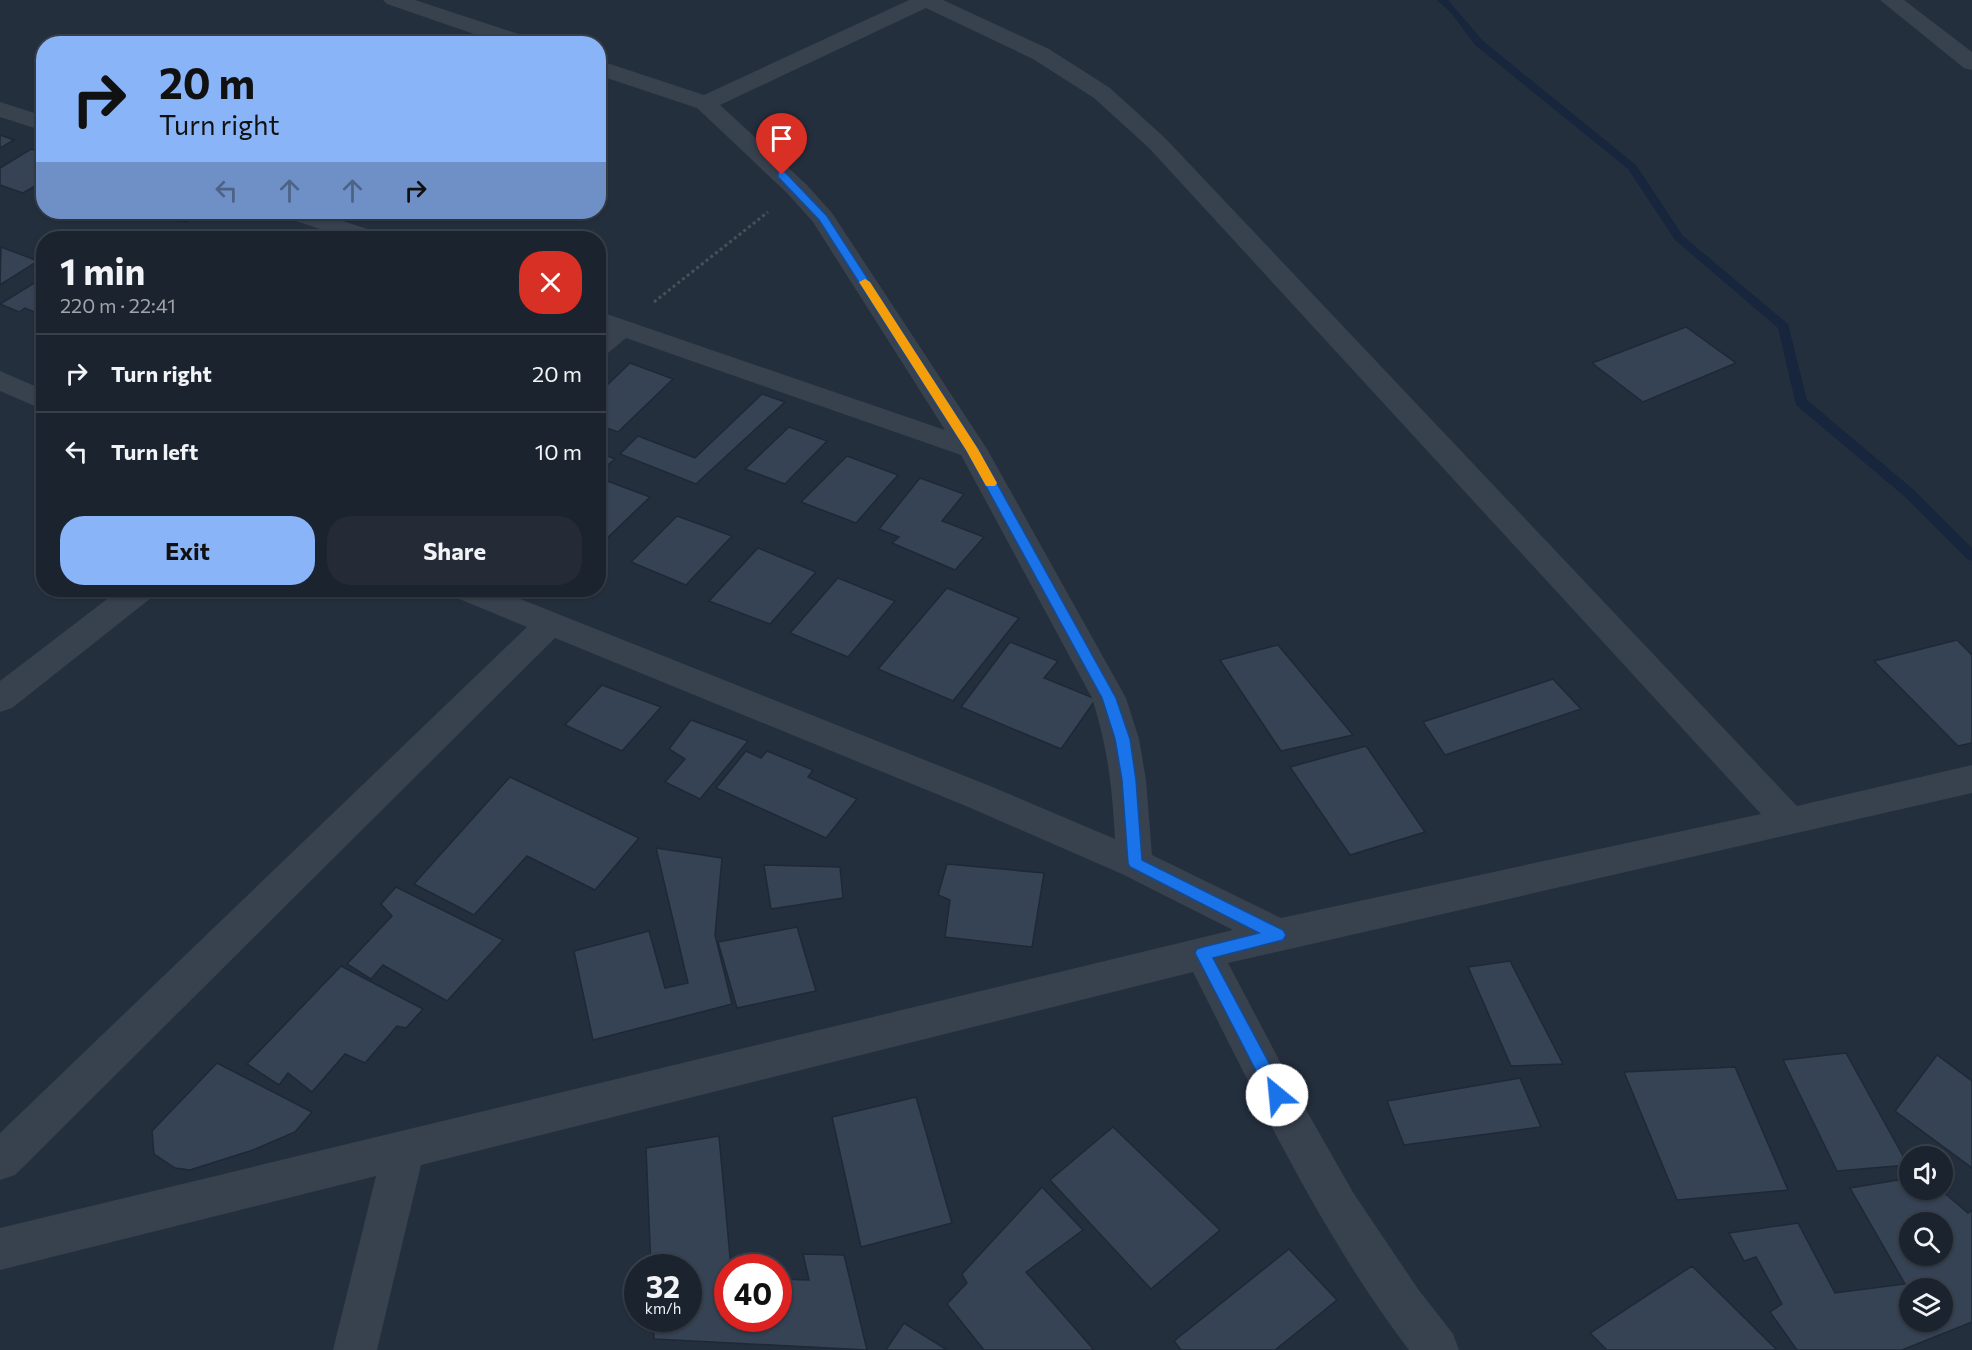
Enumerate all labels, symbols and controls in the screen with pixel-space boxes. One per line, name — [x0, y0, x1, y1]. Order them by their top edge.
text: 20 m — [159, 56, 255, 108]
icon: right — [60, 60, 138, 138]
text: Turn right — [159, 108, 279, 141]
pin — [756, 113, 807, 175]
icon: arrive — [765, 122, 798, 155]
icon: left — [210, 174, 243, 207]
icon: ahead — [273, 174, 306, 207]
icon: ahead — [336, 174, 369, 207]
icon: right — [399, 174, 432, 207]
text: 1 min — [60, 248, 145, 292]
button: close — [519, 251, 582, 314]
text: 220 m · 22:41 — [60, 293, 176, 317]
icon: right — [60, 357, 93, 390]
text: Turn right — [111, 360, 212, 387]
text: 20 m — [532, 360, 582, 387]
icon: left — [60, 435, 93, 468]
text: Turn left — [111, 438, 198, 465]
text: 10 m — [535, 438, 582, 465]
button: Exit — [60, 516, 315, 585]
button: Share — [327, 516, 582, 585]
position arrow — [1245, 1063, 1309, 1127]
map controls — [1899, 1146, 1953, 1332]
button: sound — [1899, 1146, 1953, 1200]
button: search — [1899, 1212, 1953, 1266]
speed limit sign: 40 — [714, 1254, 792, 1332]
text: 32 — [646, 1267, 680, 1304]
button: layers — [1899, 1278, 1953, 1332]
text: km/h — [645, 1299, 681, 1317]

